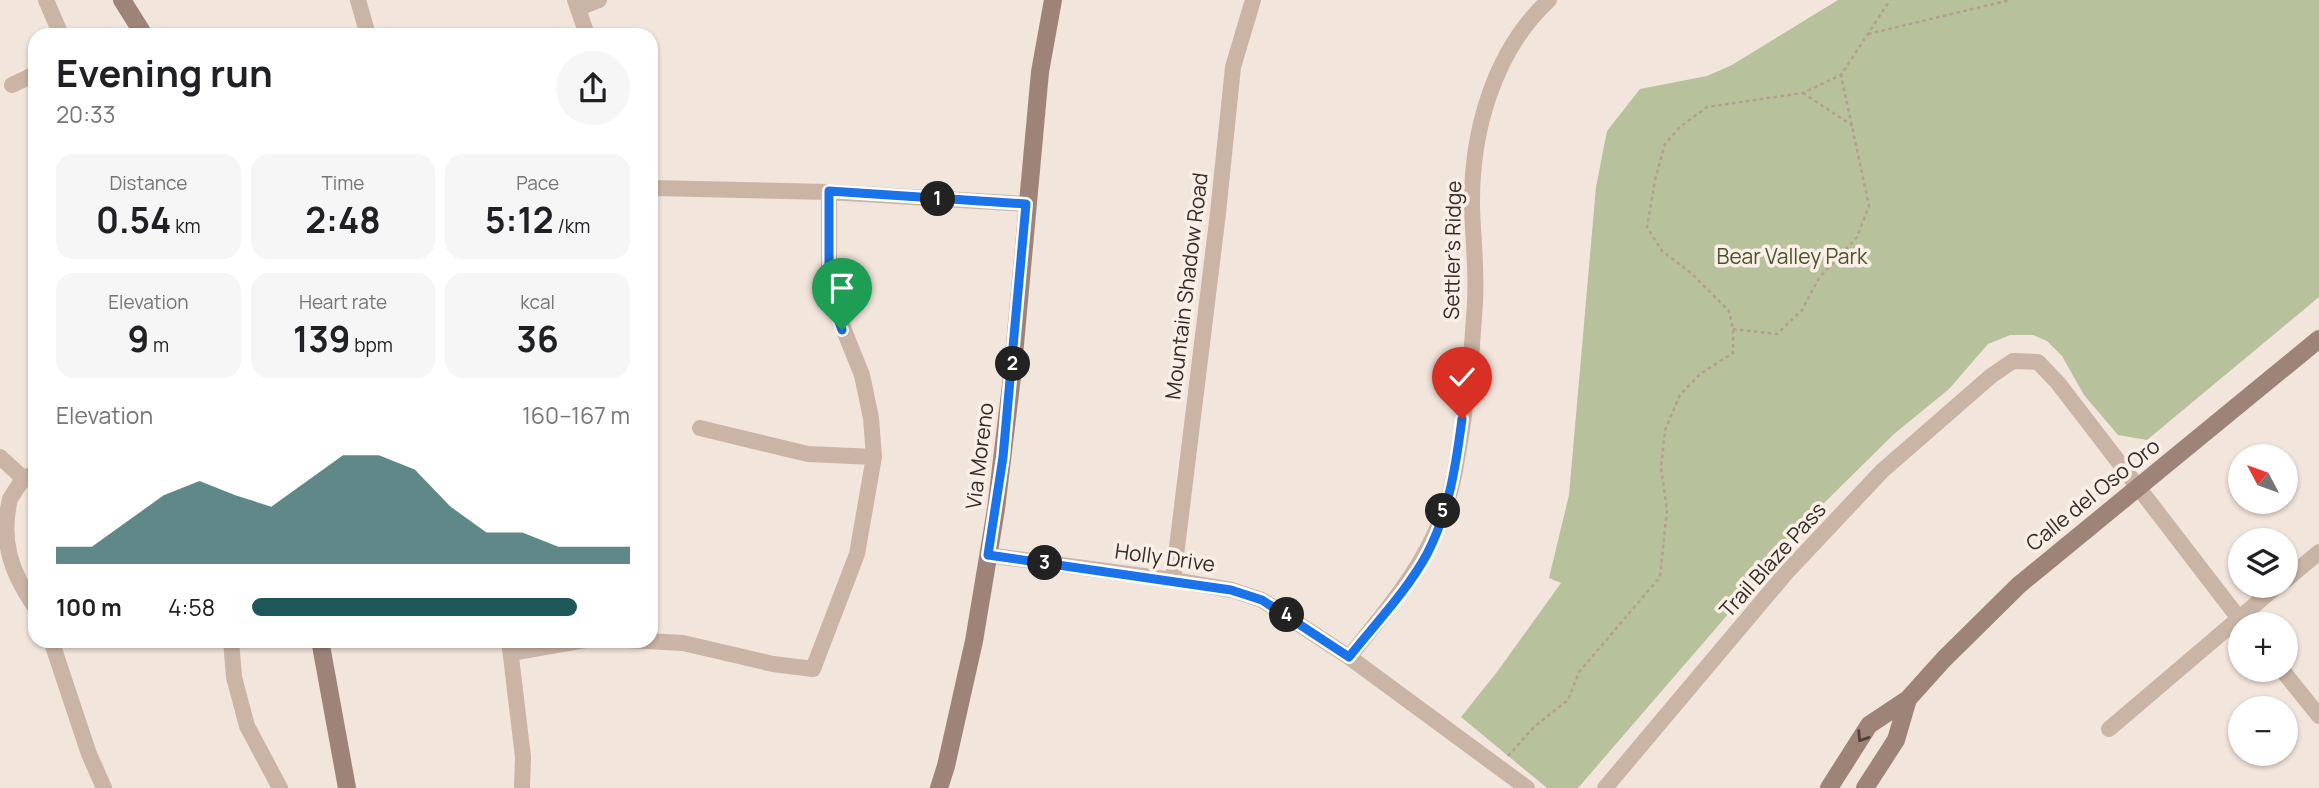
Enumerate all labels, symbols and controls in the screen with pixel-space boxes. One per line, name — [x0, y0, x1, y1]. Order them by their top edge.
text: Evening run — [56, 46, 273, 98]
button: share — [556, 51, 630, 125]
text: 20:33 — [56, 98, 115, 130]
text: Distance — [109, 170, 187, 196]
text: Time — [322, 170, 364, 196]
text: Pace — [516, 170, 559, 196]
street label: Mountain Shadow Road — [1158, 171, 1214, 401]
street label: Settler's Ridge — [1437, 180, 1467, 320]
pin: 1 — [920, 182, 956, 216]
text: 1 — [933, 185, 942, 211]
text: 0.54 — [96, 196, 171, 244]
text: 2:48 — [305, 196, 381, 244]
text: 5:12 — [485, 196, 554, 244]
text: km — [171, 213, 201, 239]
text: /km — [554, 213, 590, 239]
park label: Bear Valley Park — [1717, 242, 1868, 270]
pin — [812, 258, 872, 330]
icon: arrive — [823, 269, 861, 307]
text: Elevation — [108, 289, 188, 315]
text: Heart rate — [299, 289, 387, 315]
text: kcal — [520, 289, 555, 315]
text: 9 — [127, 315, 149, 363]
text: 139 — [293, 315, 351, 363]
text: 36 — [517, 315, 559, 363]
text: m — [149, 332, 169, 358]
text: bpm — [351, 332, 393, 358]
pin: 2 — [996, 346, 1030, 382]
pin — [1432, 347, 1492, 419]
text: 2 — [1007, 350, 1018, 376]
icon: check — [1443, 358, 1481, 396]
text: Elevation — [56, 399, 153, 431]
text: 160–167 m — [522, 399, 630, 431]
street label: Via Moreno — [959, 401, 999, 511]
street label: Calle del Oso Oro — [2020, 432, 2165, 557]
north arrow — [2228, 444, 2298, 514]
map controls — [2228, 444, 2298, 766]
pin: 5 — [1426, 494, 1460, 528]
street label: Trail Blaze Pass — [1713, 496, 1832, 623]
text: 5 — [1437, 497, 1448, 523]
button: layers — [2228, 528, 2298, 598]
street label: Holly Drive — [1113, 536, 1217, 578]
pin: 3 — [1028, 546, 1062, 580]
text: 3 — [1039, 549, 1050, 575]
text: 100 m — [56, 591, 122, 623]
text: 4:58 — [168, 591, 215, 623]
pin: 4 — [1270, 598, 1304, 632]
text: 4 — [1281, 601, 1292, 627]
button: + — [2228, 612, 2298, 682]
button: − — [2228, 696, 2298, 766]
one-way arrow — [1857, 729, 1870, 742]

